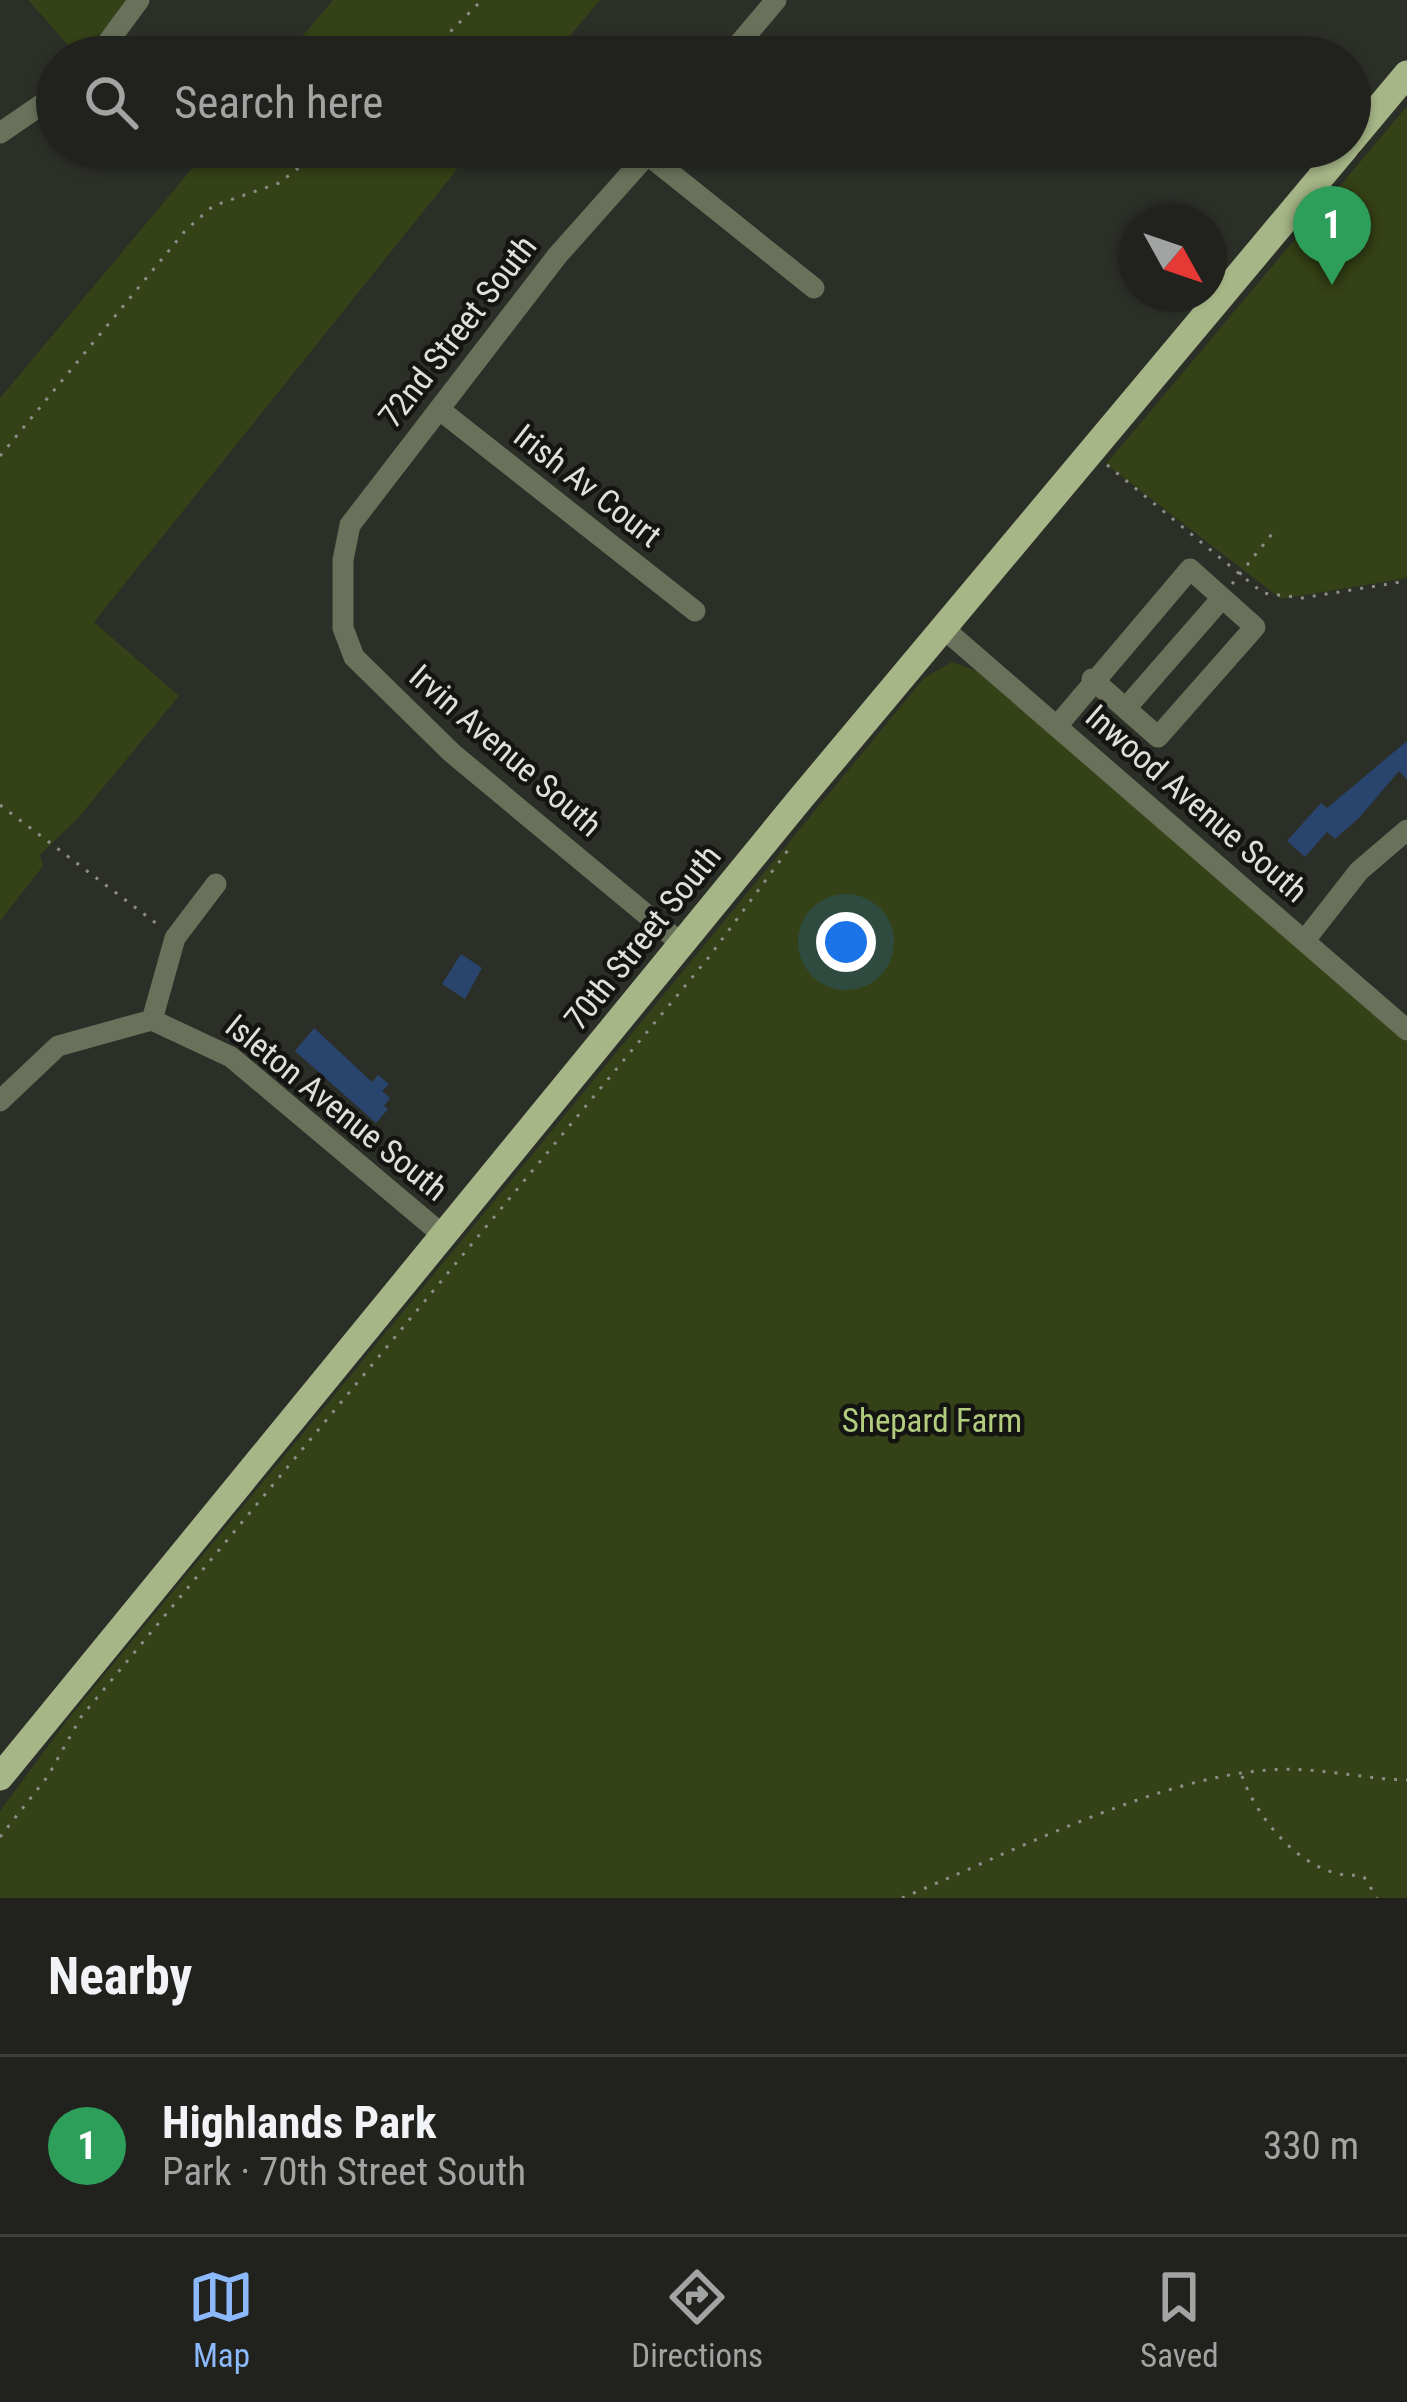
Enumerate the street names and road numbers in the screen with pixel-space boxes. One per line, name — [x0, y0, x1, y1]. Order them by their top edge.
street label: 72nd Street South — [370, 228, 544, 435]
street label: Irish Av Court — [506, 416, 669, 555]
street label: Irvin Avenue South — [402, 656, 610, 844]
street label: Inwood Avenue South — [1078, 697, 1315, 910]
street label: 70th Street South — [556, 837, 729, 1037]
street label: Isleton Avenue South — [218, 1006, 455, 1209]

